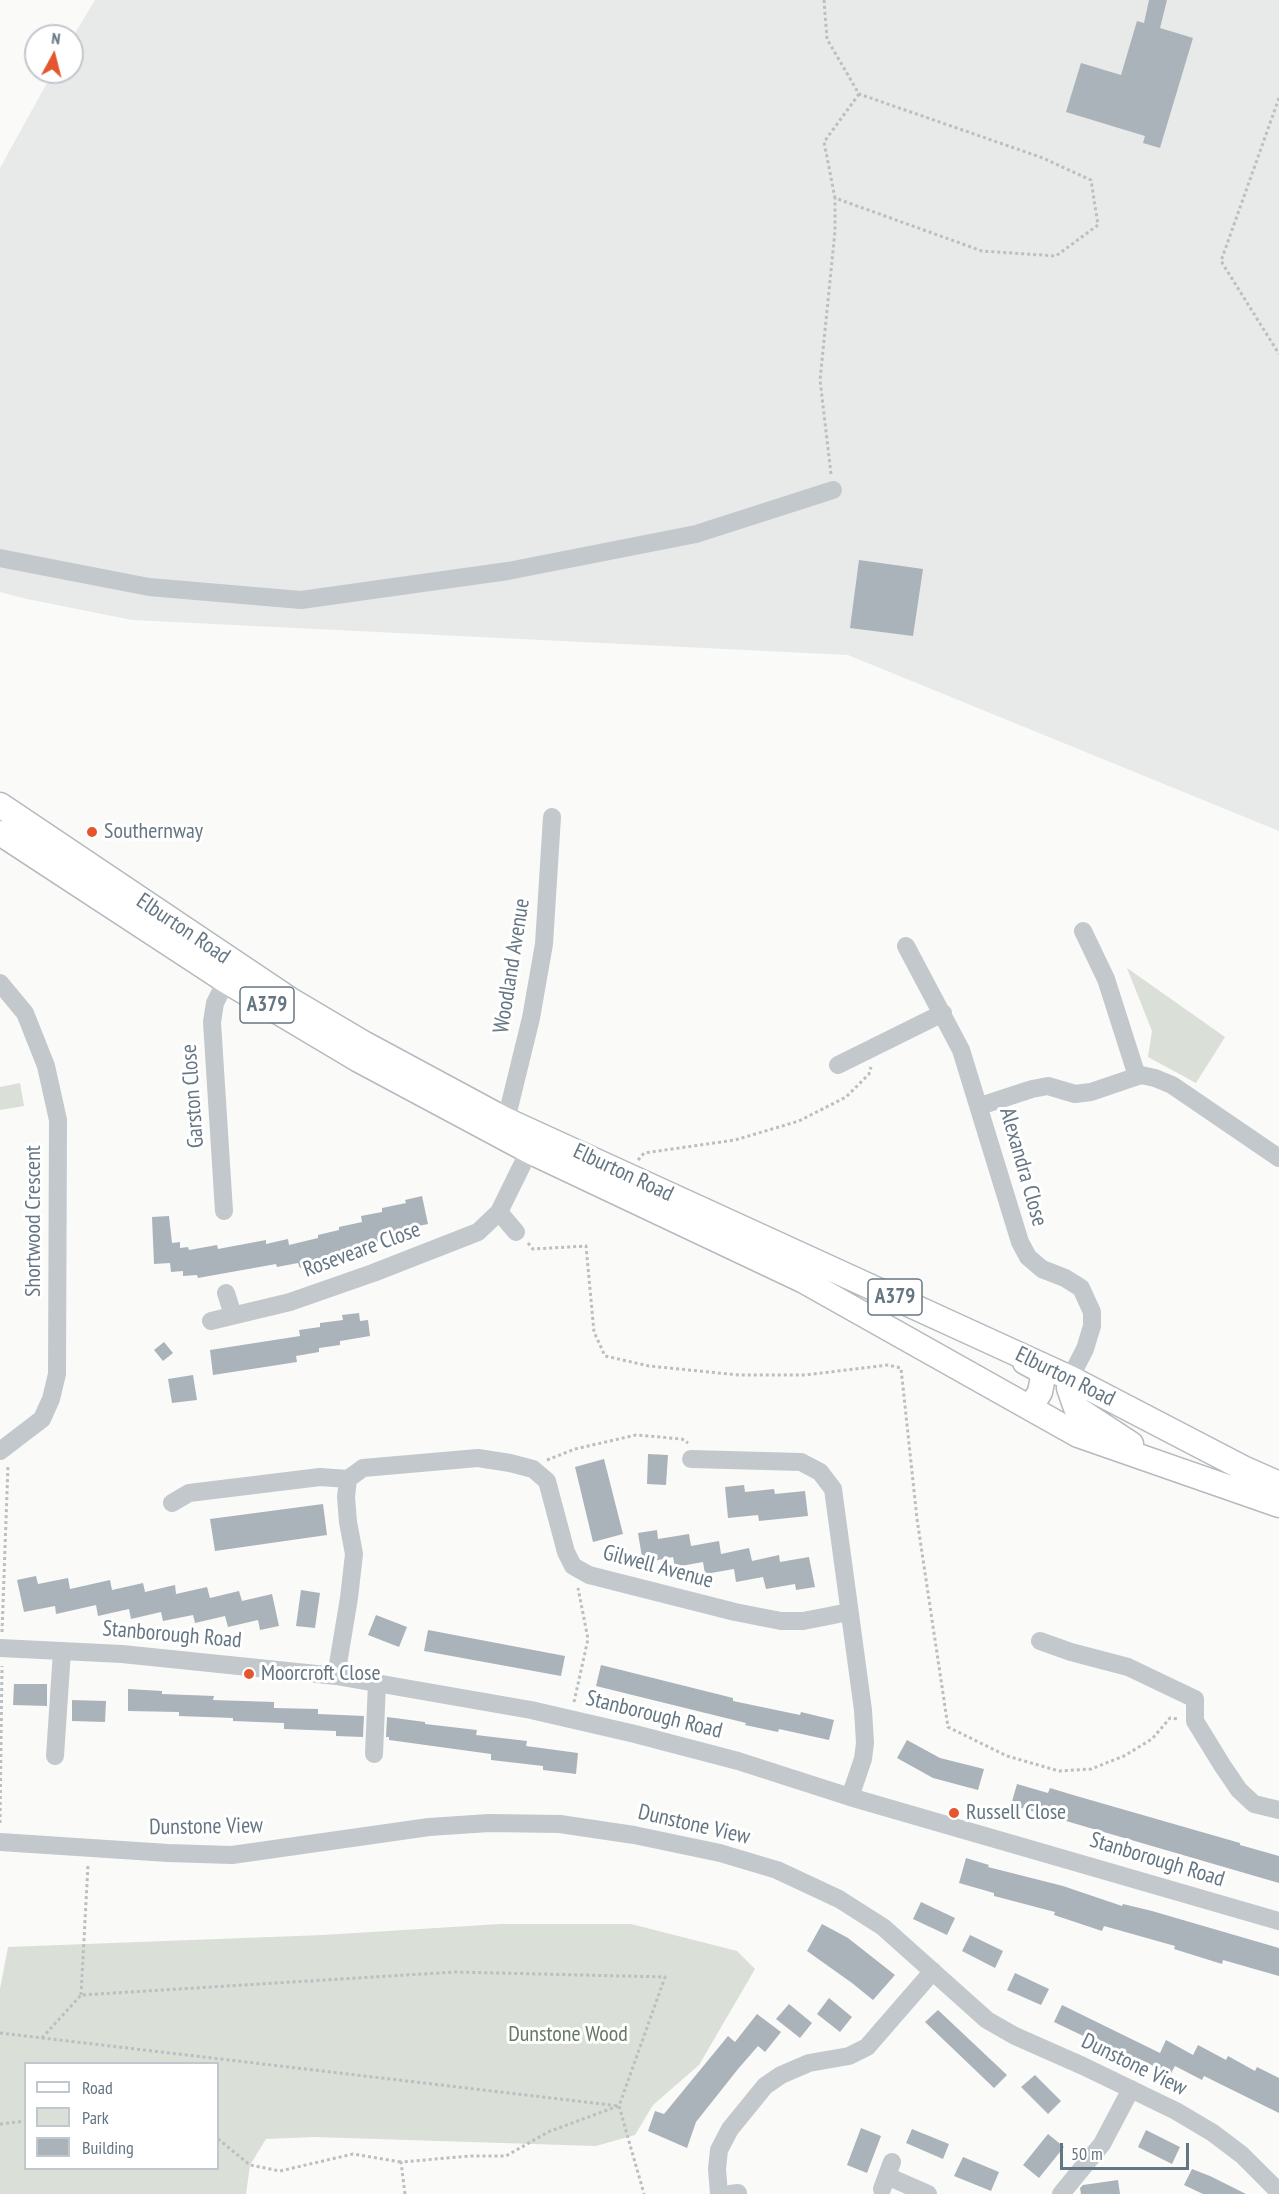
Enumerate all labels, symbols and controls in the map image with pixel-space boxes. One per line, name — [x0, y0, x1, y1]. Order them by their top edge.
north arrow — [24, 24, 84, 84]
text: N — [50, 28, 61, 49]
place label: Southernway — [104, 819, 203, 845]
marker: Southernway — [85, 825, 99, 839]
street label: Elburton Road — [131, 888, 235, 970]
street label: Woodland Avenue — [488, 897, 536, 1035]
road number: A379 — [240, 987, 294, 1023]
street label: Garston Close — [176, 1043, 210, 1149]
street label: Alexandra Close — [993, 1105, 1053, 1229]
street label: Elburton Road — [569, 1138, 677, 1208]
street label: Shortwood Crescent — [21, 1145, 47, 1297]
street label: Roseveare Close — [300, 1217, 424, 1283]
road number: A379 — [868, 1279, 922, 1315]
street label: Elburton Road — [1011, 1342, 1119, 1412]
street label: Gilwell Avenue — [600, 1540, 716, 1594]
street label: Stanborough Road — [101, 1616, 243, 1654]
place label: Moorcroft Close — [261, 1661, 381, 1687]
marker: Moorcroft Close — [242, 1667, 256, 1681]
street label: Stanborough Road — [583, 1685, 725, 1745]
street label: Dunstone View — [636, 1799, 752, 1851]
place label: Russell Close — [966, 1800, 1066, 1826]
marker: Russell Close — [947, 1806, 961, 1820]
street label: Dunstone View — [149, 1813, 263, 1841]
street label: Stanborough Road — [1086, 1827, 1228, 1893]
park label: Dunstone Wood — [508, 2022, 628, 2048]
street label: Dunstone View — [1077, 2028, 1191, 2102]
legend — [24, 2062, 219, 2170]
text: Road — [82, 2076, 113, 2099]
text: Park — [82, 2106, 109, 2129]
scale bar — [1063, 2131, 1192, 2169]
text: Building — [82, 2136, 134, 2159]
text: 50 m — [1071, 2142, 1103, 2165]

